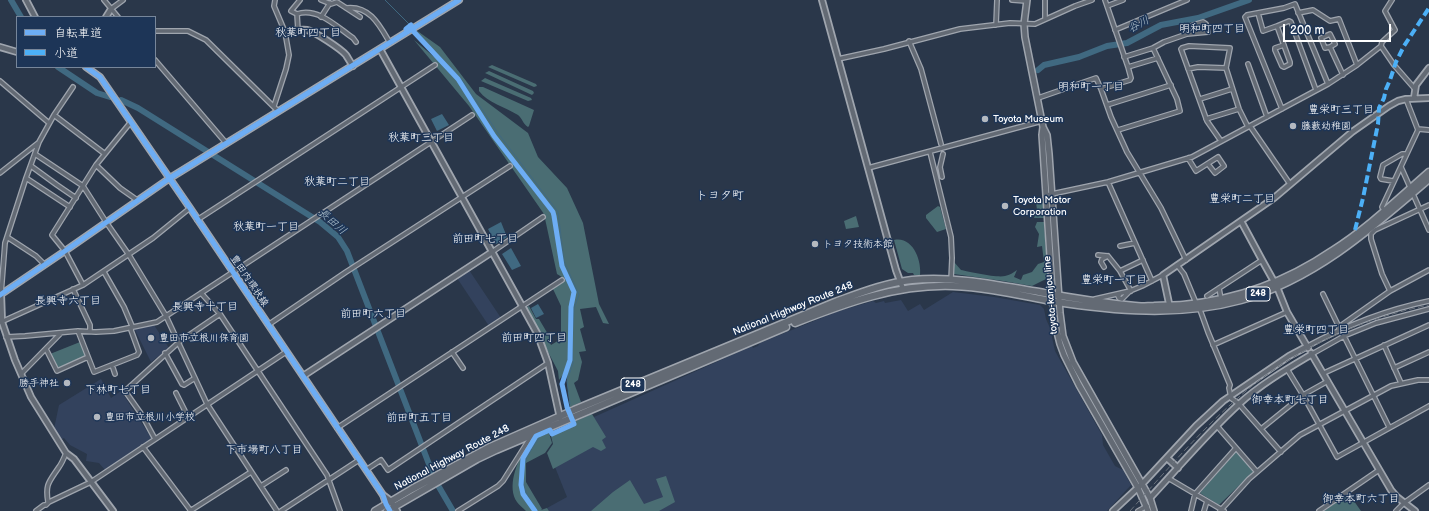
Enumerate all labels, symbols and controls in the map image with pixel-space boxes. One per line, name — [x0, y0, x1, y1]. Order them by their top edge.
water label: 谷川 — [1126, 14, 1152, 36]
legend — [16, 16, 156, 68]
scale bar — [1285, 16, 1393, 42]
district label: 明和町四丁目 — [1179, 22, 1245, 36]
text: 200 m — [1290, 23, 1324, 38]
text: 自転車道 — [54, 26, 102, 41]
district label: 秋葉町四丁目 — [275, 26, 341, 40]
text: 小道 — [54, 46, 78, 61]
district label: 明和町一丁目 — [1058, 80, 1124, 94]
district label: 豊栄町三丁目 — [1308, 103, 1374, 117]
place label: Toyota Museum — [993, 113, 1063, 125]
marker: Toyota Museum — [980, 114, 990, 124]
place label: 藤藪幼稚園 — [1301, 120, 1351, 132]
marker: 藤藪幼稚園 — [1288, 121, 1298, 131]
district label: 秋葉町三丁目 — [388, 131, 454, 145]
district label: 秋葉町二丁目 — [304, 175, 370, 189]
district label: トヨタ町 — [696, 189, 744, 203]
district label: 豊栄町二丁目 — [1209, 192, 1275, 206]
place label: Toyota Motor Corporation — [1013, 194, 1071, 218]
marker: Toyota Motor Corporation — [1000, 201, 1010, 211]
water label: 長田川 — [315, 206, 349, 238]
district label: 秋葉町一丁目 — [233, 220, 299, 234]
district label: 前田町七丁目 — [452, 232, 518, 246]
place label: トヨタ技術本館 — [823, 238, 893, 250]
marker: トヨタ技術本館 — [810, 239, 820, 249]
street label: 豊田内環状線 — [227, 253, 271, 309]
street label: toyota-kanjou line — [1042, 255, 1060, 335]
district label: 豊栄町一丁目 — [1081, 273, 1147, 287]
street label: National Highway Route 248 — [731, 279, 855, 339]
road number: 248 — [1246, 287, 1270, 301]
district label: 長興寺六丁目 — [35, 294, 101, 308]
district label: 長興寺十丁目 — [172, 300, 238, 314]
district label: 前田町六丁目 — [340, 307, 406, 321]
district label: 豊栄町四丁目 — [1283, 323, 1349, 337]
district label: 前田町四丁目 — [501, 331, 567, 345]
place label: 豊田市立根川保育園 — [159, 332, 249, 344]
marker: 豊田市立根川保育園 — [146, 333, 156, 343]
place label: 勝手神社 — [19, 377, 59, 389]
marker: 勝手神社 — [62, 378, 72, 388]
road number: 248 — [621, 378, 645, 392]
district label: 下林町七丁目 — [85, 383, 151, 397]
district label: 御幸本町七丁目 — [1252, 393, 1328, 407]
place label: 豊田市立根川小学校 — [105, 411, 195, 423]
district label: 前田町五丁目 — [386, 411, 452, 425]
marker: 豊田市立根川小学校 — [92, 412, 102, 422]
street label: National Highway Route 248 — [393, 423, 511, 493]
district label: 下市場町八丁目 — [226, 443, 302, 457]
district label: 御幸本町六丁目 — [1323, 492, 1399, 506]

